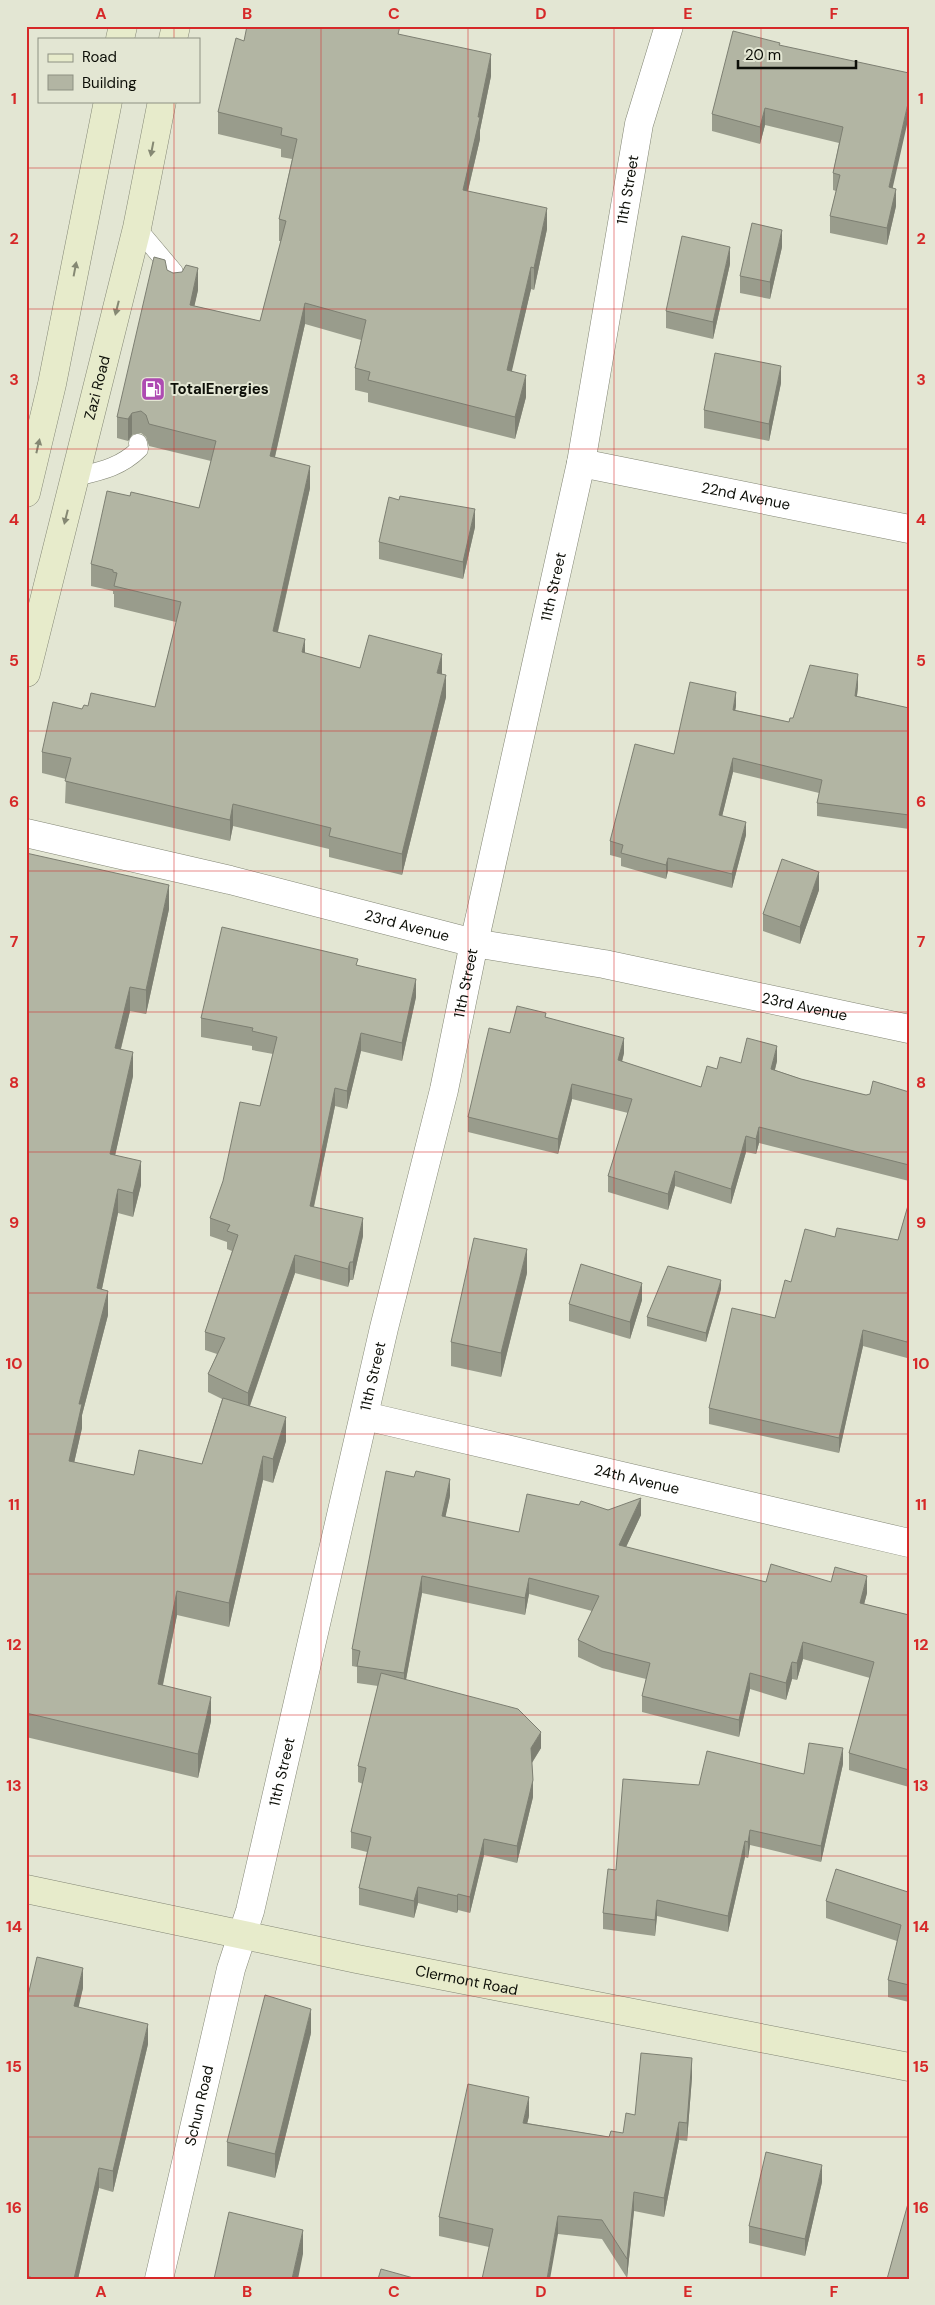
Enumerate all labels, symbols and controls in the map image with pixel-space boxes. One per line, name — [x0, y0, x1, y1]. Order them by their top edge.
text: A — [95, 3, 107, 24]
text: B — [242, 3, 252, 24]
text: C — [388, 3, 400, 24]
text: D — [535, 3, 547, 24]
text: E — [683, 3, 693, 24]
text: F — [830, 3, 839, 24]
legend — [38, 38, 200, 102]
scale bar — [738, 38, 855, 70]
text: 20 m — [745, 45, 781, 65]
text: Road — [82, 47, 117, 67]
text: Building — [82, 73, 137, 93]
text: 1 — [11, 88, 17, 109]
text: 1 — [918, 88, 924, 109]
one-way arrow — [148, 142, 156, 158]
street label: 11th Street — [612, 153, 644, 226]
text: 2 — [9, 228, 19, 249]
text: 2 — [916, 228, 926, 249]
one-way arrow — [71, 262, 79, 277]
one-way arrow — [113, 300, 121, 315]
street label: Zazi Road — [79, 353, 115, 422]
text: 3 — [9, 369, 19, 390]
text: 3 — [916, 369, 926, 390]
fuel station icon: TotalEnergies — [140, 376, 166, 402]
place label: TotalEnergies — [170, 379, 269, 399]
one-way arrow — [34, 438, 42, 453]
street label: 22nd Avenue — [699, 477, 792, 515]
text: 4 — [9, 509, 19, 530]
one-way arrow — [62, 509, 70, 524]
text: 4 — [916, 509, 926, 530]
street label: 11th Street — [536, 550, 571, 623]
text: 5 — [9, 650, 19, 671]
text: 5 — [916, 650, 926, 671]
text: 6 — [9, 791, 19, 812]
text: 6 — [916, 791, 926, 812]
street label: 23rd Avenue — [362, 905, 452, 946]
text: 7 — [10, 931, 19, 952]
text: 7 — [917, 931, 926, 952]
street label: 11th Street — [449, 947, 483, 1020]
street label: 23rd Avenue — [760, 988, 849, 1026]
text: 8 — [9, 1072, 19, 1093]
text: 8 — [916, 1072, 926, 1093]
text: 9 — [9, 1212, 19, 1233]
text: 9 — [916, 1212, 926, 1233]
street label: 11th Street — [355, 1340, 391, 1413]
text: 10 — [5, 1353, 23, 1374]
text: 10 — [912, 1353, 930, 1374]
street label: 24th Avenue — [592, 1460, 681, 1499]
text: 11 — [8, 1494, 20, 1515]
text: 11 — [915, 1494, 927, 1515]
text: 12 — [6, 1634, 22, 1655]
text: 12 — [913, 1634, 929, 1655]
street label: 11th Street — [264, 1735, 300, 1808]
text: 13 — [6, 1775, 22, 1796]
text: 13 — [913, 1775, 929, 1796]
text: 14 — [6, 1916, 22, 1937]
text: 14 — [913, 1916, 929, 1937]
street label: Clermont Road — [414, 1961, 520, 2000]
text: 15 — [6, 2056, 22, 2077]
text: 15 — [913, 2056, 929, 2077]
street label: Schun Road — [180, 2063, 218, 2148]
text: 16 — [6, 2197, 22, 2218]
text: 16 — [913, 2197, 929, 2218]
text: A — [95, 2281, 107, 2302]
text: B — [242, 2281, 252, 2302]
text: C — [388, 2281, 400, 2302]
text: D — [535, 2281, 547, 2302]
text: E — [683, 2281, 693, 2302]
text: F — [830, 2281, 839, 2302]

